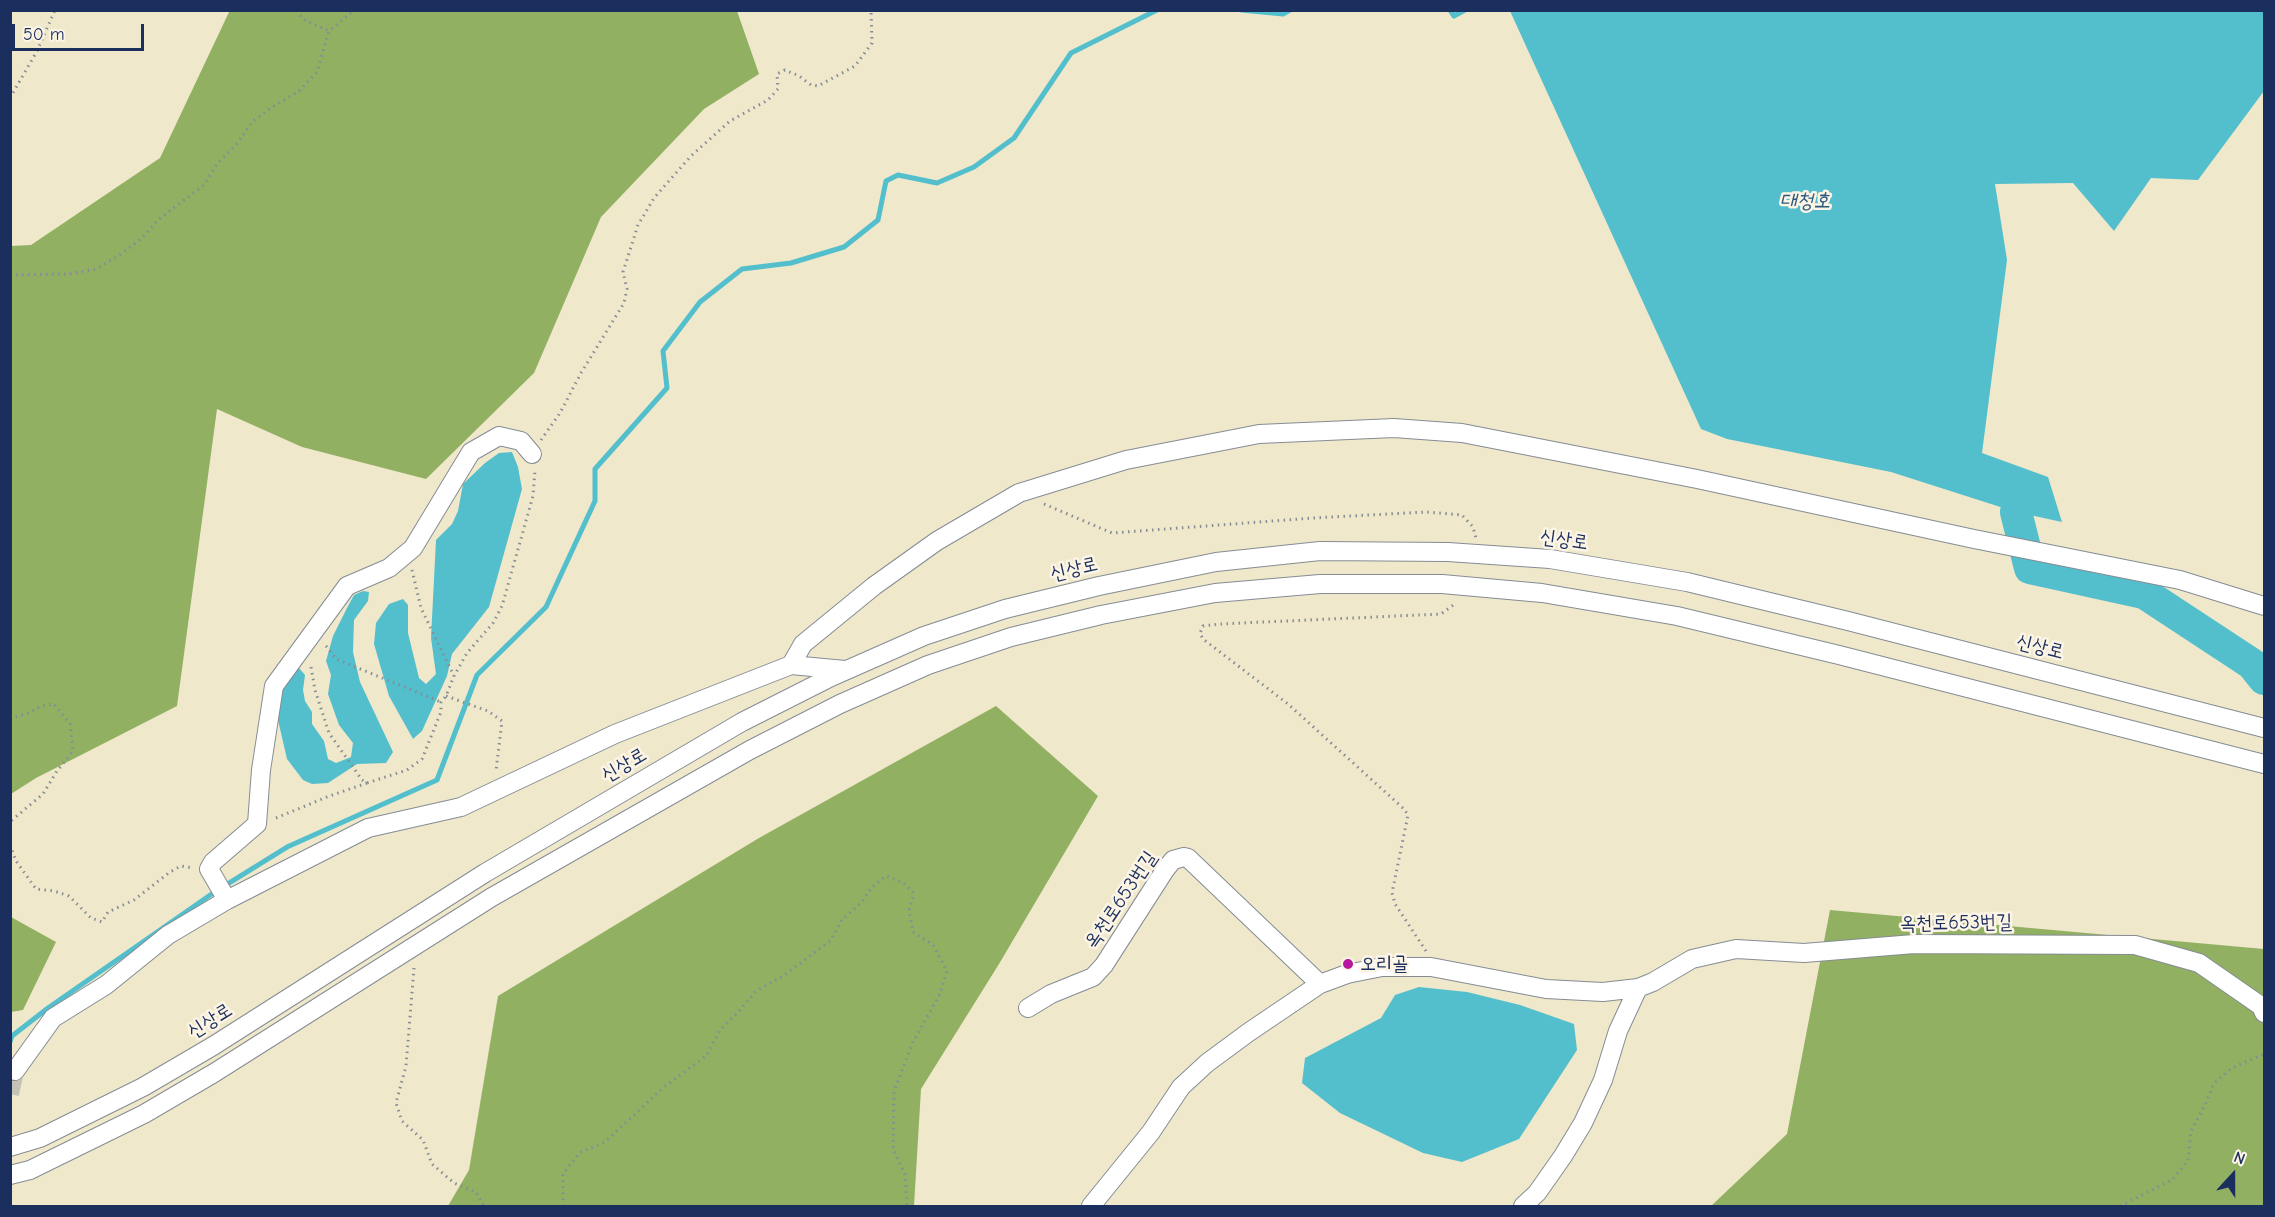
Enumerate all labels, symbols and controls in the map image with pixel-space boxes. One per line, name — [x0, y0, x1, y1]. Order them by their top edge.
scale bar — [15, 12, 147, 50]
text: 50 m — [23, 24, 65, 45]
water label: 대청호 — [1780, 188, 1830, 214]
street label: 신상로 — [1538, 525, 1590, 555]
street label: 신상로 — [1048, 552, 1100, 586]
street label: 신상로 — [2014, 630, 2066, 664]
street label: 신상로 — [597, 743, 651, 787]
street label: 옥천로653번길 — [1080, 847, 1162, 953]
street label: 옥천로653번길 — [1900, 910, 2012, 936]
place label: 오리골 — [1360, 952, 1408, 976]
marker: 오리골 — [1341, 957, 1355, 971]
street label: 신상로 — [183, 998, 237, 1044]
north arrow — [2203, 1145, 2263, 1205]
text: N — [2231, 1148, 2248, 1168]

